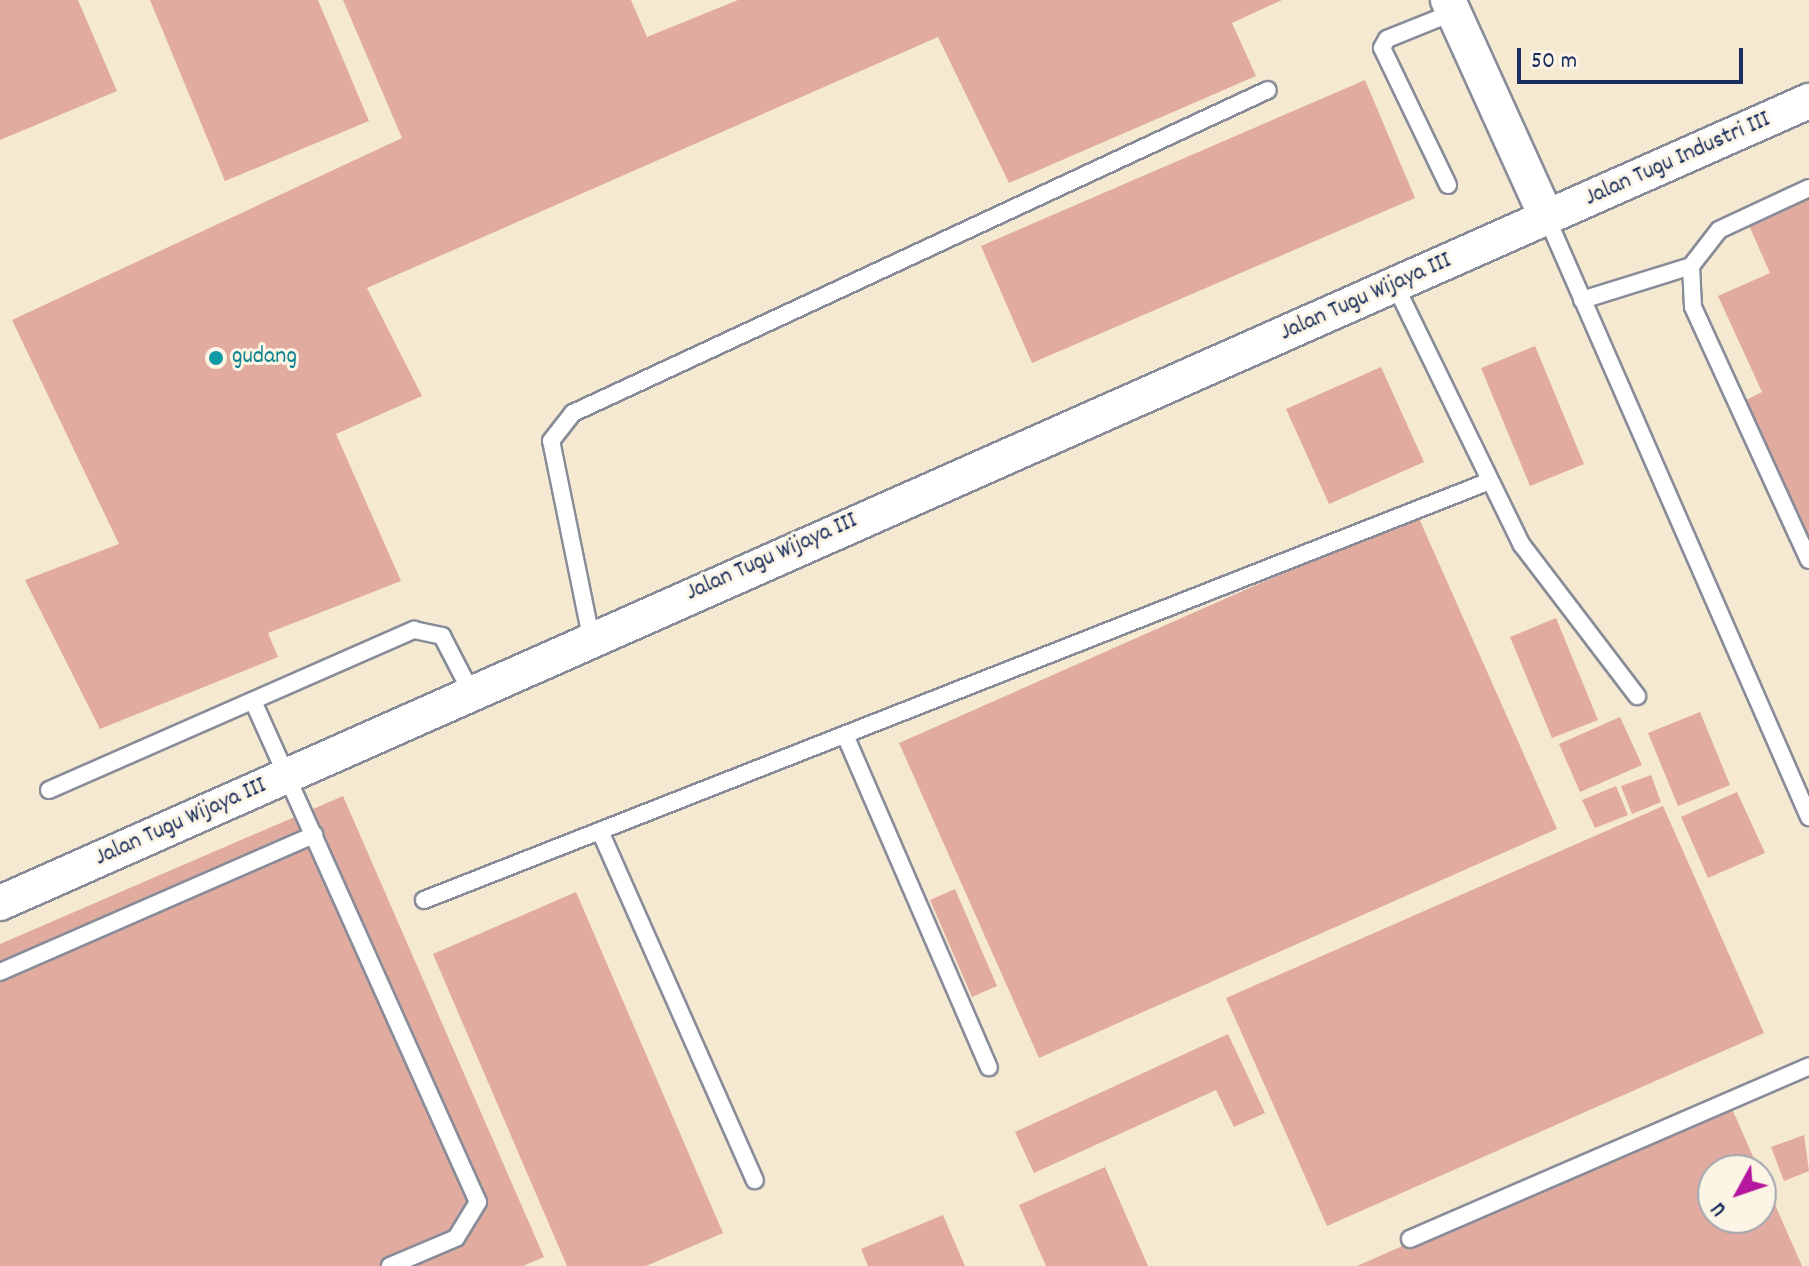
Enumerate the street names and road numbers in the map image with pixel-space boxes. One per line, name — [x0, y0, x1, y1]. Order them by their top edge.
street label: Jalan Tugu Industri III — [1581, 106, 1775, 214]
street label: Jalan Tugu Wijaya III — [1276, 247, 1456, 349]
street label: Jalan Tugu Wijaya III — [682, 507, 862, 609]
street label: Jalan Tugu Wijaya III — [91, 772, 271, 874]

